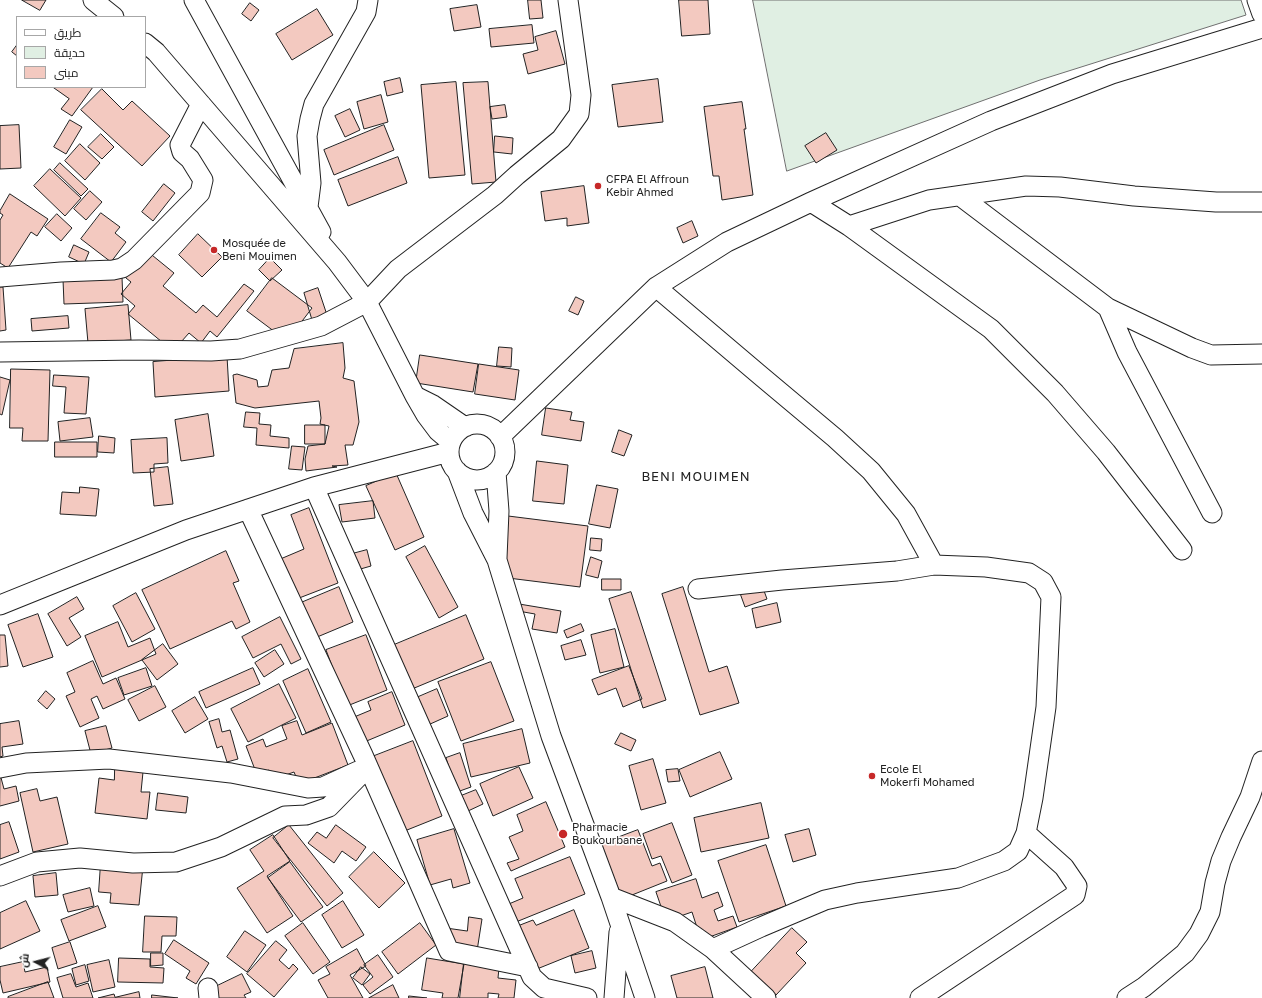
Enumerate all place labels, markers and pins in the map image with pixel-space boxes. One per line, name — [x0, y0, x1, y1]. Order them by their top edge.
place label: CFPA El Affroun Kebir Ahmed — [606, 173, 689, 199]
marker: CFPA El Affroun Kebir Ahmed — [593, 181, 603, 191]
place label: Mosquée de Beni Mouimen — [222, 237, 297, 263]
marker: Mosquée de Beni Mouimen — [209, 245, 219, 255]
place label: Ecole El Mokerfi Mohamed — [880, 763, 975, 789]
marker: Ecole El Mokerfi Mohamed — [867, 771, 877, 781]
place label: Pharmacie Boukourbane — [572, 821, 642, 847]
marker: Pharmacie Boukourbane — [557, 828, 569, 840]

